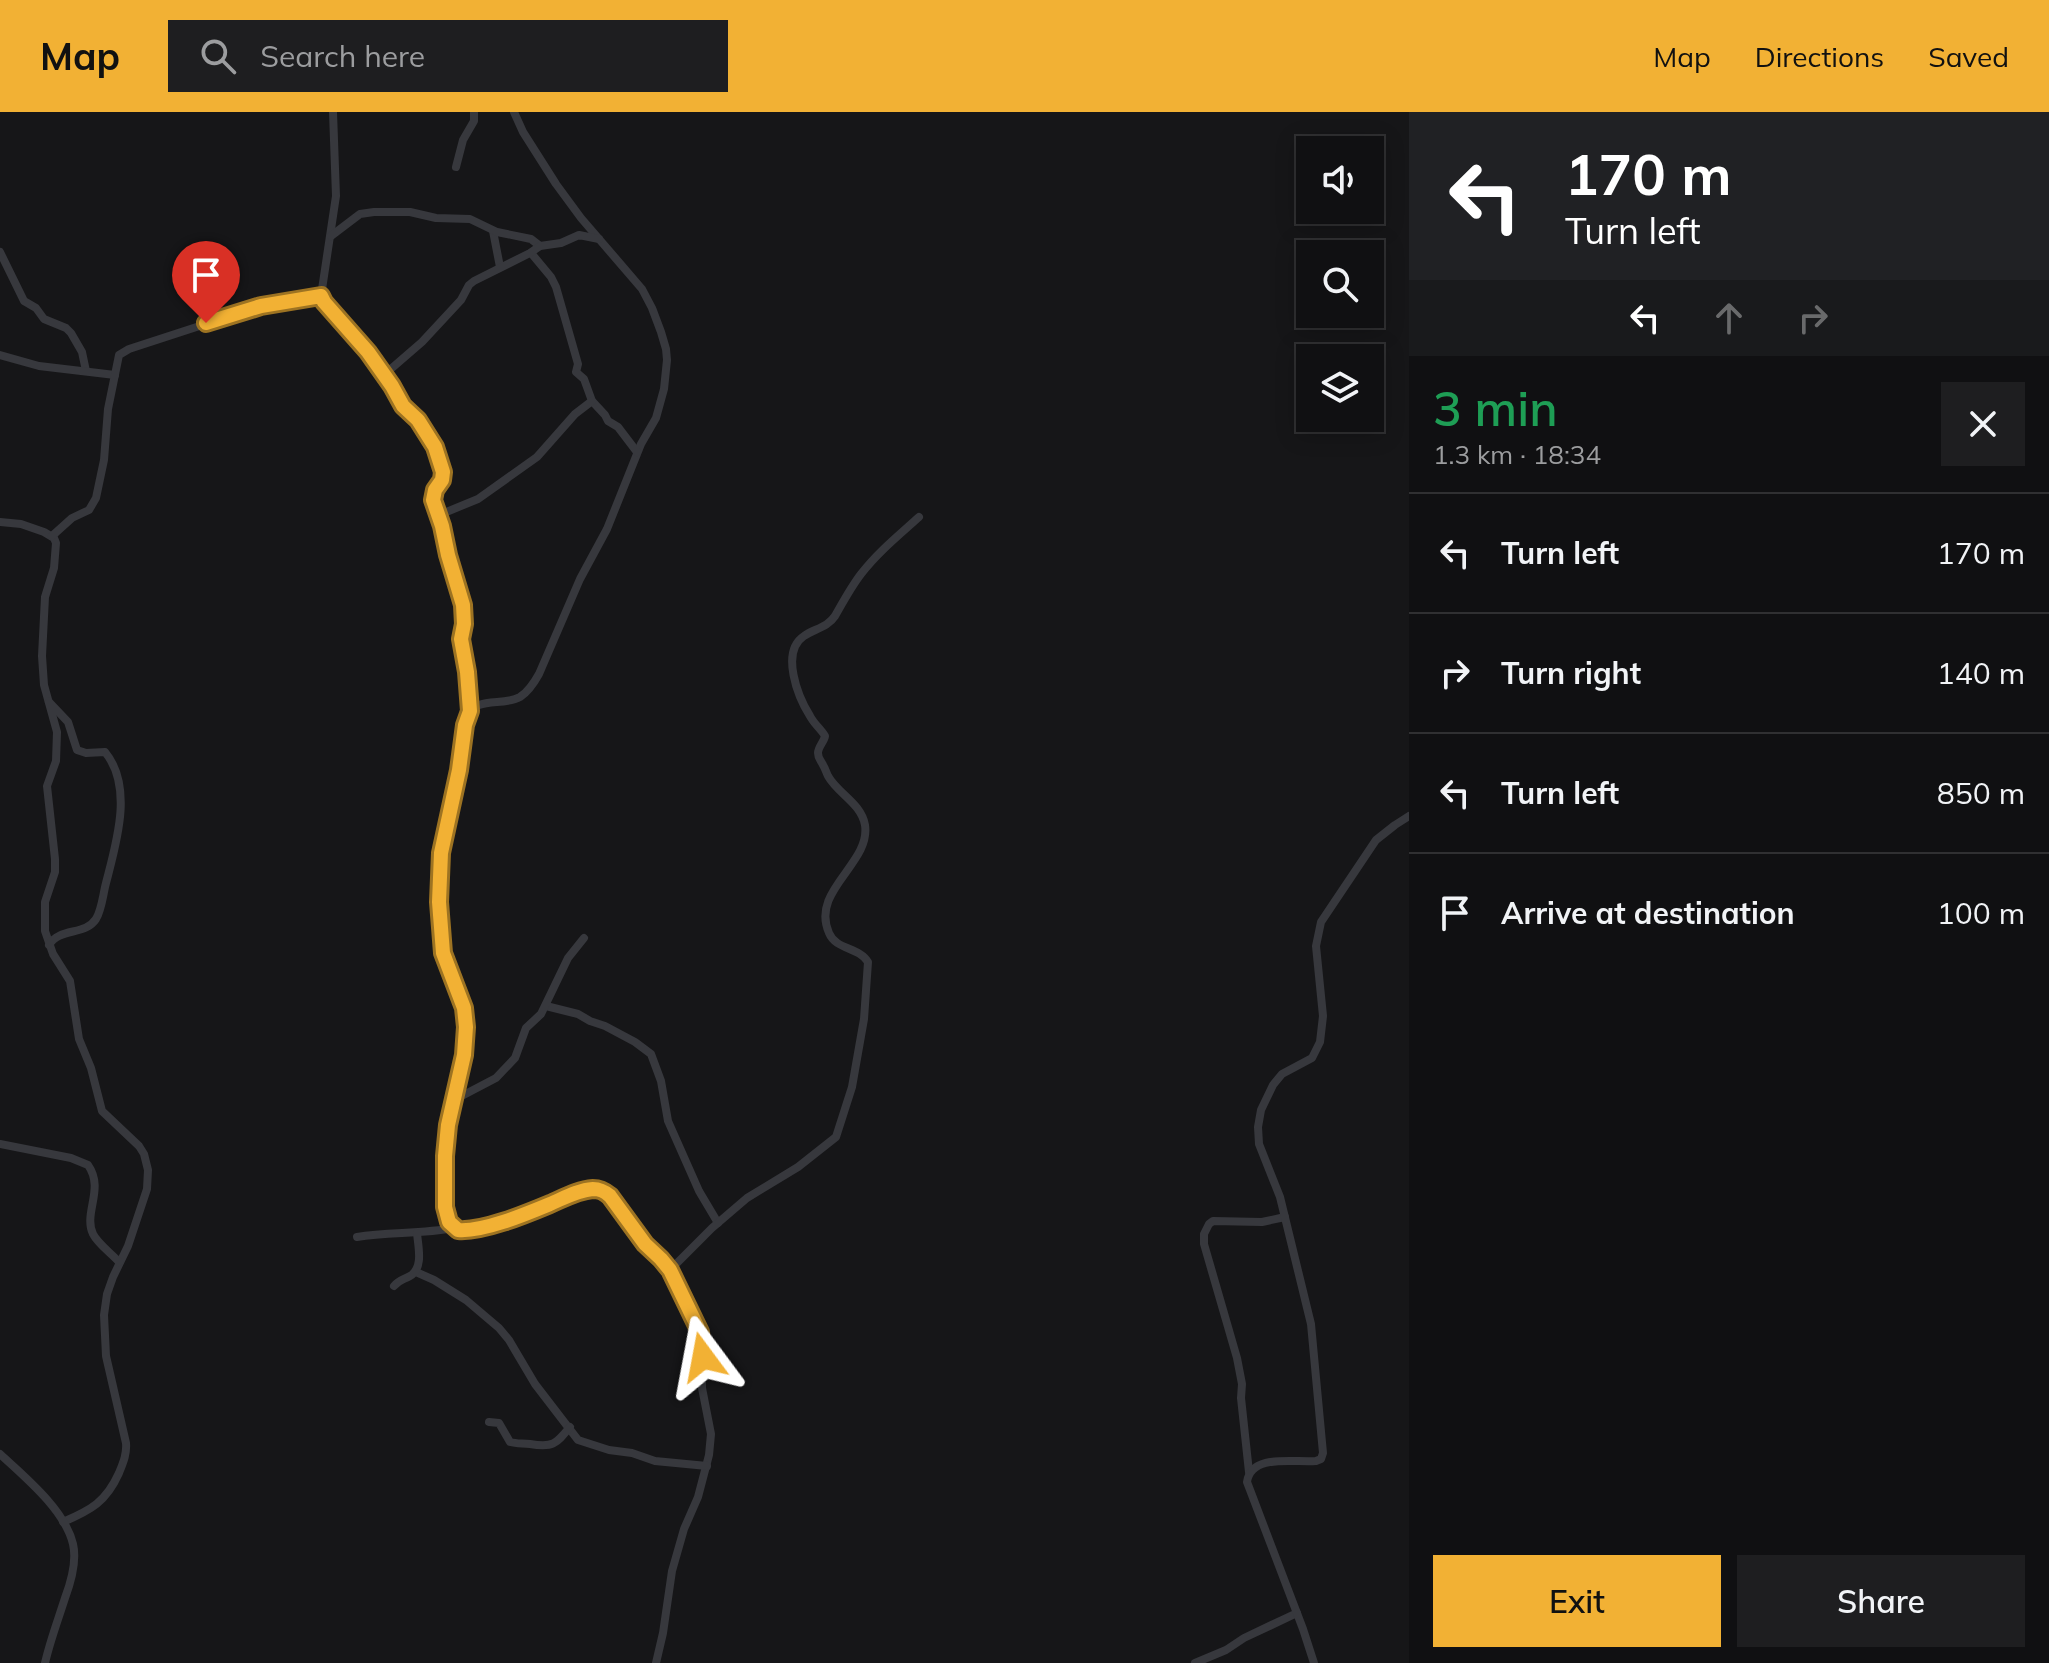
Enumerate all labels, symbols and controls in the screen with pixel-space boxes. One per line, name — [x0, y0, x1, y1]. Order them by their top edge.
search box — [168, 20, 728, 92]
text: Map — [40, 32, 120, 80]
icon: search — [196, 34, 240, 78]
text: Search here — [260, 37, 425, 75]
text: Map — [1653, 39, 1711, 74]
text: Directions — [1755, 39, 1884, 74]
text: Saved — [1928, 39, 2009, 74]
map controls — [1296, 136, 1384, 432]
button: sound — [1296, 136, 1384, 224]
text: 170 m — [1565, 139, 1732, 209]
icon: left — [1433, 144, 1537, 248]
text: Turn left — [1565, 208, 1701, 253]
button: search — [1296, 240, 1384, 328]
pin — [172, 241, 240, 323]
icon: arrive — [184, 253, 228, 297]
icon: left — [1623, 296, 1667, 340]
icon: ahead — [1707, 296, 1751, 340]
icon: right — [1791, 296, 1835, 340]
button: layers — [1296, 344, 1384, 432]
text: 3 min — [1433, 378, 1558, 438]
button: close — [1941, 382, 2025, 466]
text: 1.3 km · 18:34 — [1433, 438, 1601, 471]
icon: left — [1433, 531, 1477, 575]
text: Turn left — [1501, 534, 1619, 572]
text: 170 m — [1937, 534, 2025, 572]
icon: right — [1433, 651, 1477, 695]
text: Turn right — [1501, 654, 1641, 692]
text: 140 m — [1937, 654, 2025, 692]
icon: left — [1433, 771, 1477, 815]
text: Turn left — [1501, 774, 1619, 812]
text: 850 m — [1937, 774, 2025, 812]
icon: arrive — [1433, 891, 1477, 935]
text: Arrive at destination — [1501, 894, 1795, 932]
text: 100 m — [1937, 894, 2025, 932]
position arrow — [661, 1315, 745, 1399]
button: Exit — [1433, 1555, 1721, 1647]
button: Share — [1737, 1555, 2025, 1647]

